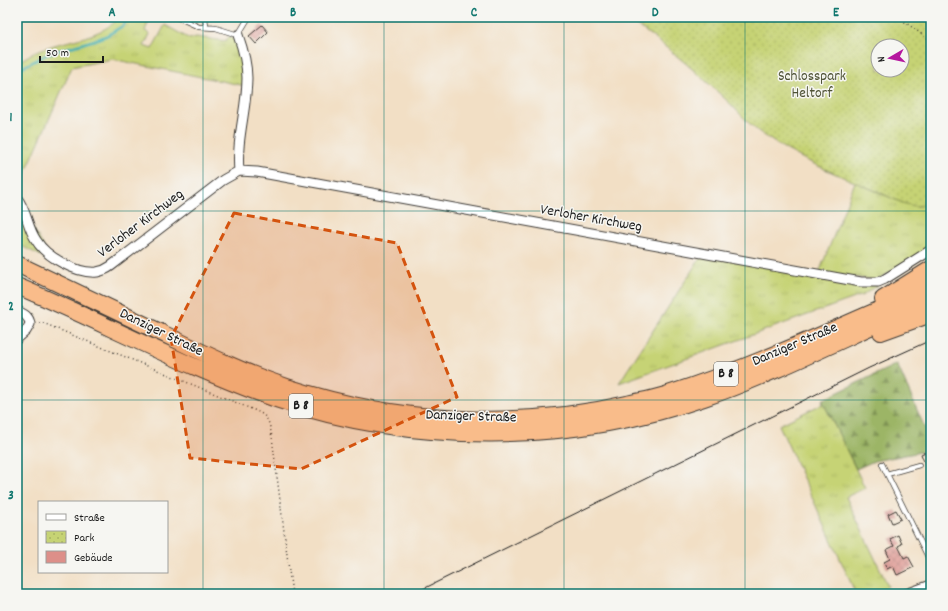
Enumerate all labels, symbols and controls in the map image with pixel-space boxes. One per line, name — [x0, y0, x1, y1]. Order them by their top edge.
text: A — [108, 4, 116, 23]
text: B — [290, 4, 296, 23]
text: C — [471, 4, 478, 23]
text: D — [652, 4, 659, 23]
text: E — [833, 4, 840, 23]
scale bar — [40, 38, 103, 64]
north arrow — [870, 38, 910, 78]
text: 50 m — [46, 45, 69, 62]
text: N — [874, 55, 890, 63]
park label: Schlosspark Heltorf — [778, 66, 846, 105]
text: 1 — [10, 109, 13, 128]
street label: Verloher Kirchweg — [93, 184, 189, 264]
street label: Verloher Kirchweg — [538, 199, 644, 239]
text: 2 — [8, 298, 14, 317]
street label: Danziger Straße — [115, 303, 207, 363]
street label: Danziger Straße — [749, 317, 841, 373]
road number: B 8 — [714, 362, 738, 386]
road number: B 8 — [289, 394, 313, 418]
street label: Danziger Straße — [425, 404, 517, 430]
text: 3 — [8, 487, 14, 506]
legend — [38, 501, 168, 573]
text: Straße — [74, 510, 105, 527]
text: Park — [74, 530, 95, 547]
text: Gebäude — [74, 550, 113, 567]

